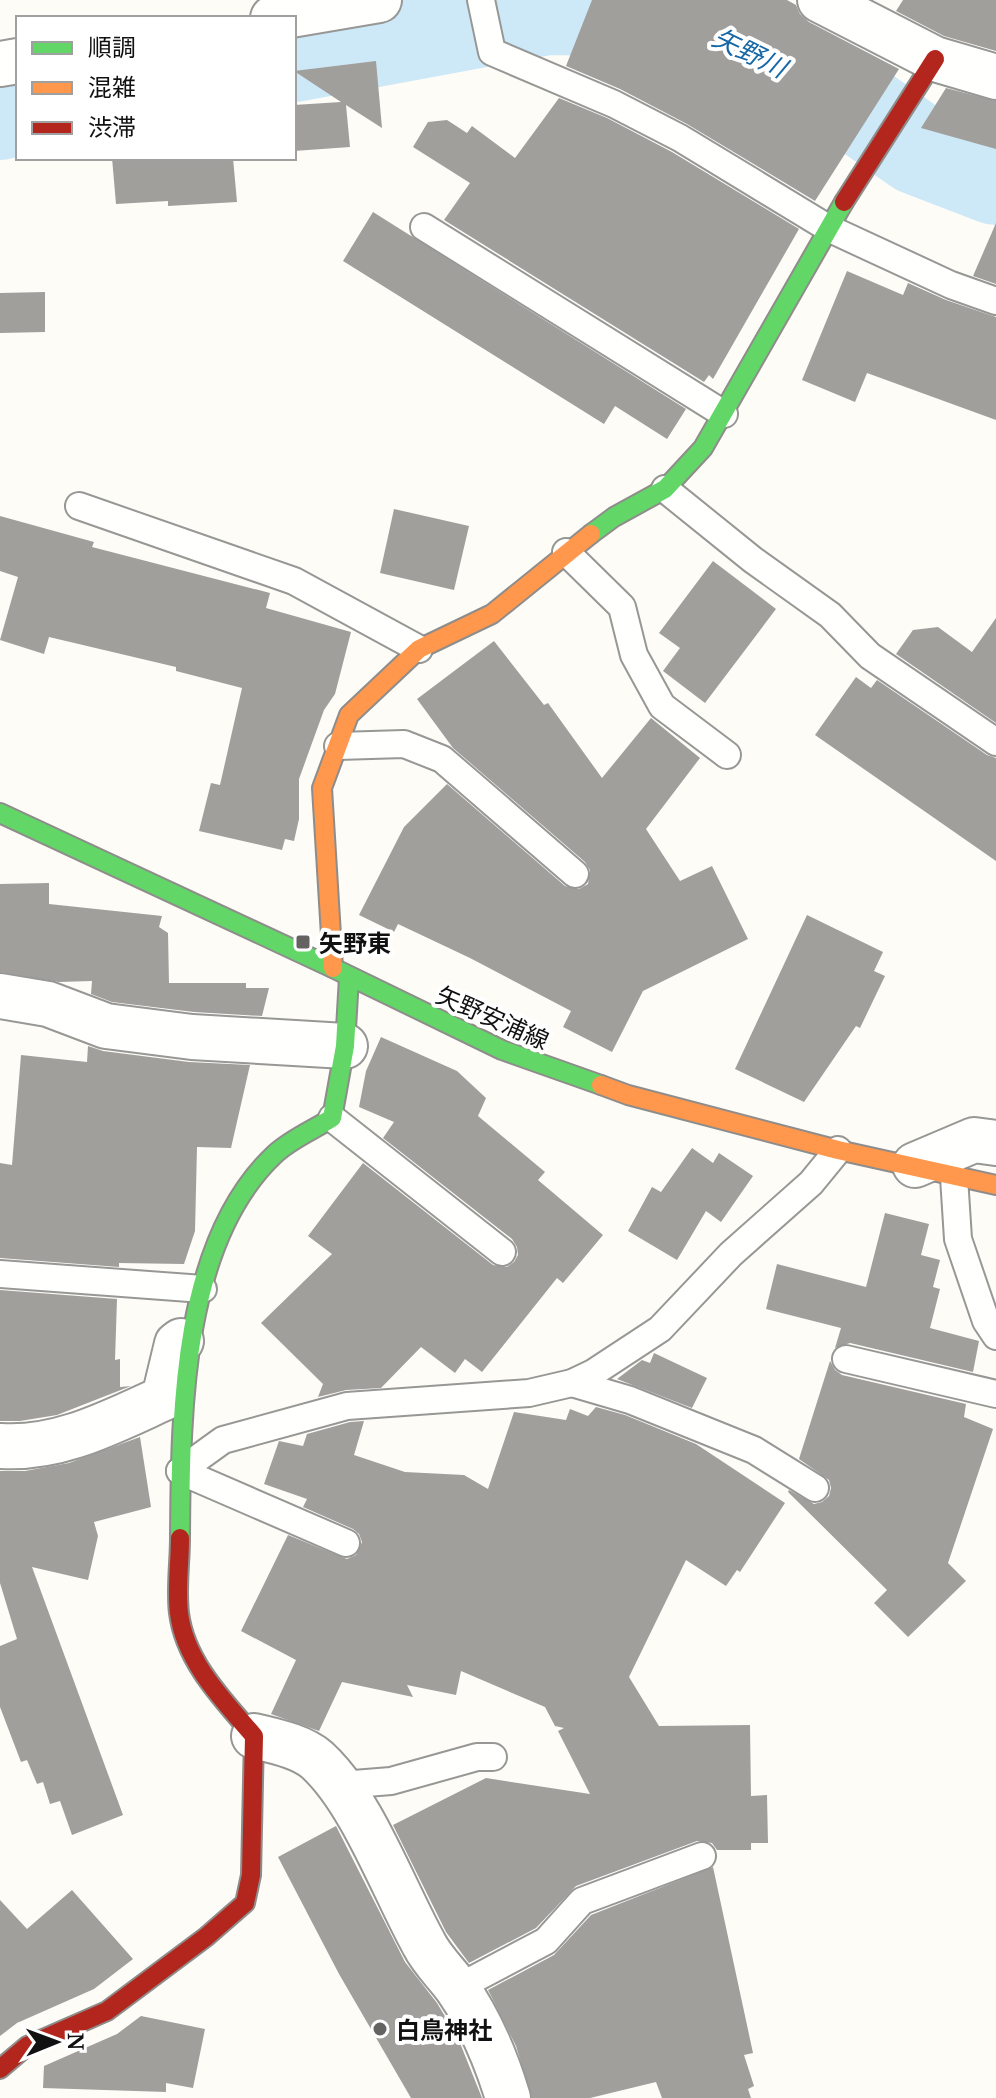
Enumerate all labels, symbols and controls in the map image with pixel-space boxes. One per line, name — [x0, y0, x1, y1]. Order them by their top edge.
legend — [16, 16, 296, 160]
water label: 矢野川 — [707, 19, 796, 87]
text: 順調 — [88, 30, 136, 63]
text: 混雑 — [88, 70, 136, 103]
text: 渋滞 — [88, 110, 136, 143]
place label: 矢野東 — [319, 926, 391, 959]
marker: 矢野東 — [294, 933, 312, 951]
street label: 矢野安浦線 — [431, 978, 555, 1056]
north arrow — [16, 2002, 96, 2082]
place label: 白鳥神社 — [396, 2013, 492, 2046]
marker: 白鳥神社 — [371, 2020, 389, 2038]
text: N — [62, 2033, 92, 2051]

